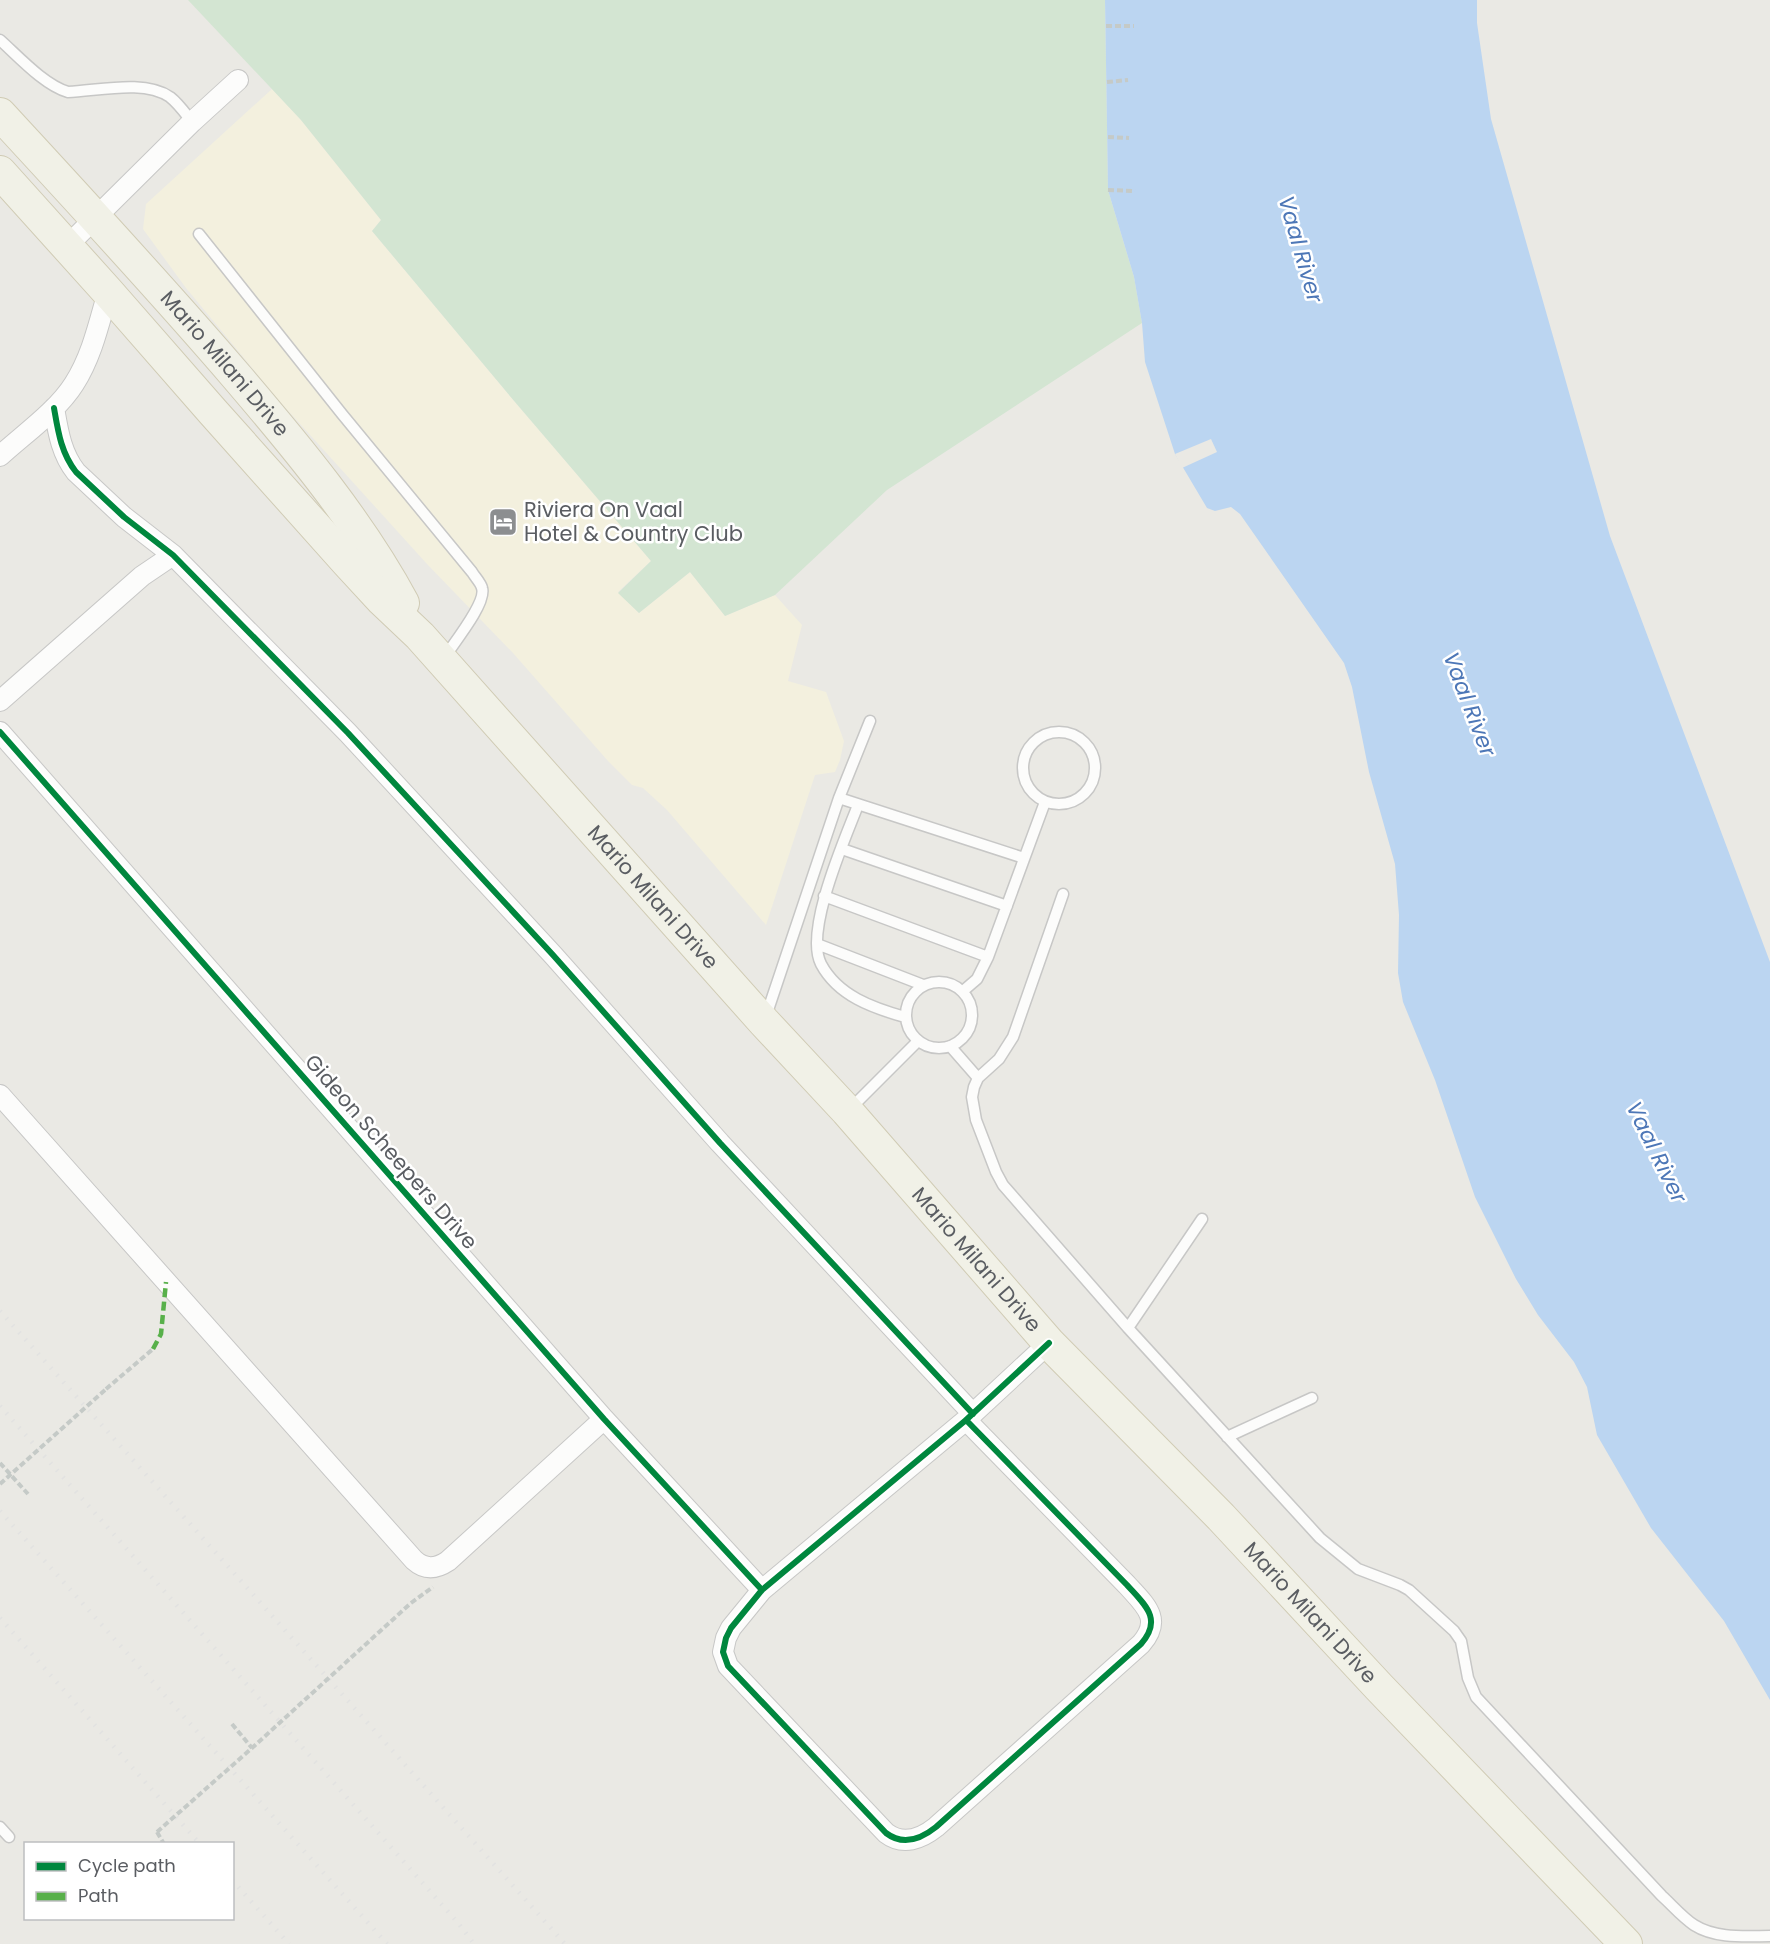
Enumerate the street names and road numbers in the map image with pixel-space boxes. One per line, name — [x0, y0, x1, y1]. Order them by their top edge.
street label: Mario Milani Drive — [154, 284, 296, 442]
street label: Mario Milani Drive — [581, 819, 725, 975]
street label: Gideon Scheepers Drive — [298, 1048, 484, 1256]
street label: Mario Milani Drive — [906, 1181, 1048, 1338]
street label: Mario Milani Drive — [1237, 1535, 1384, 1690]

